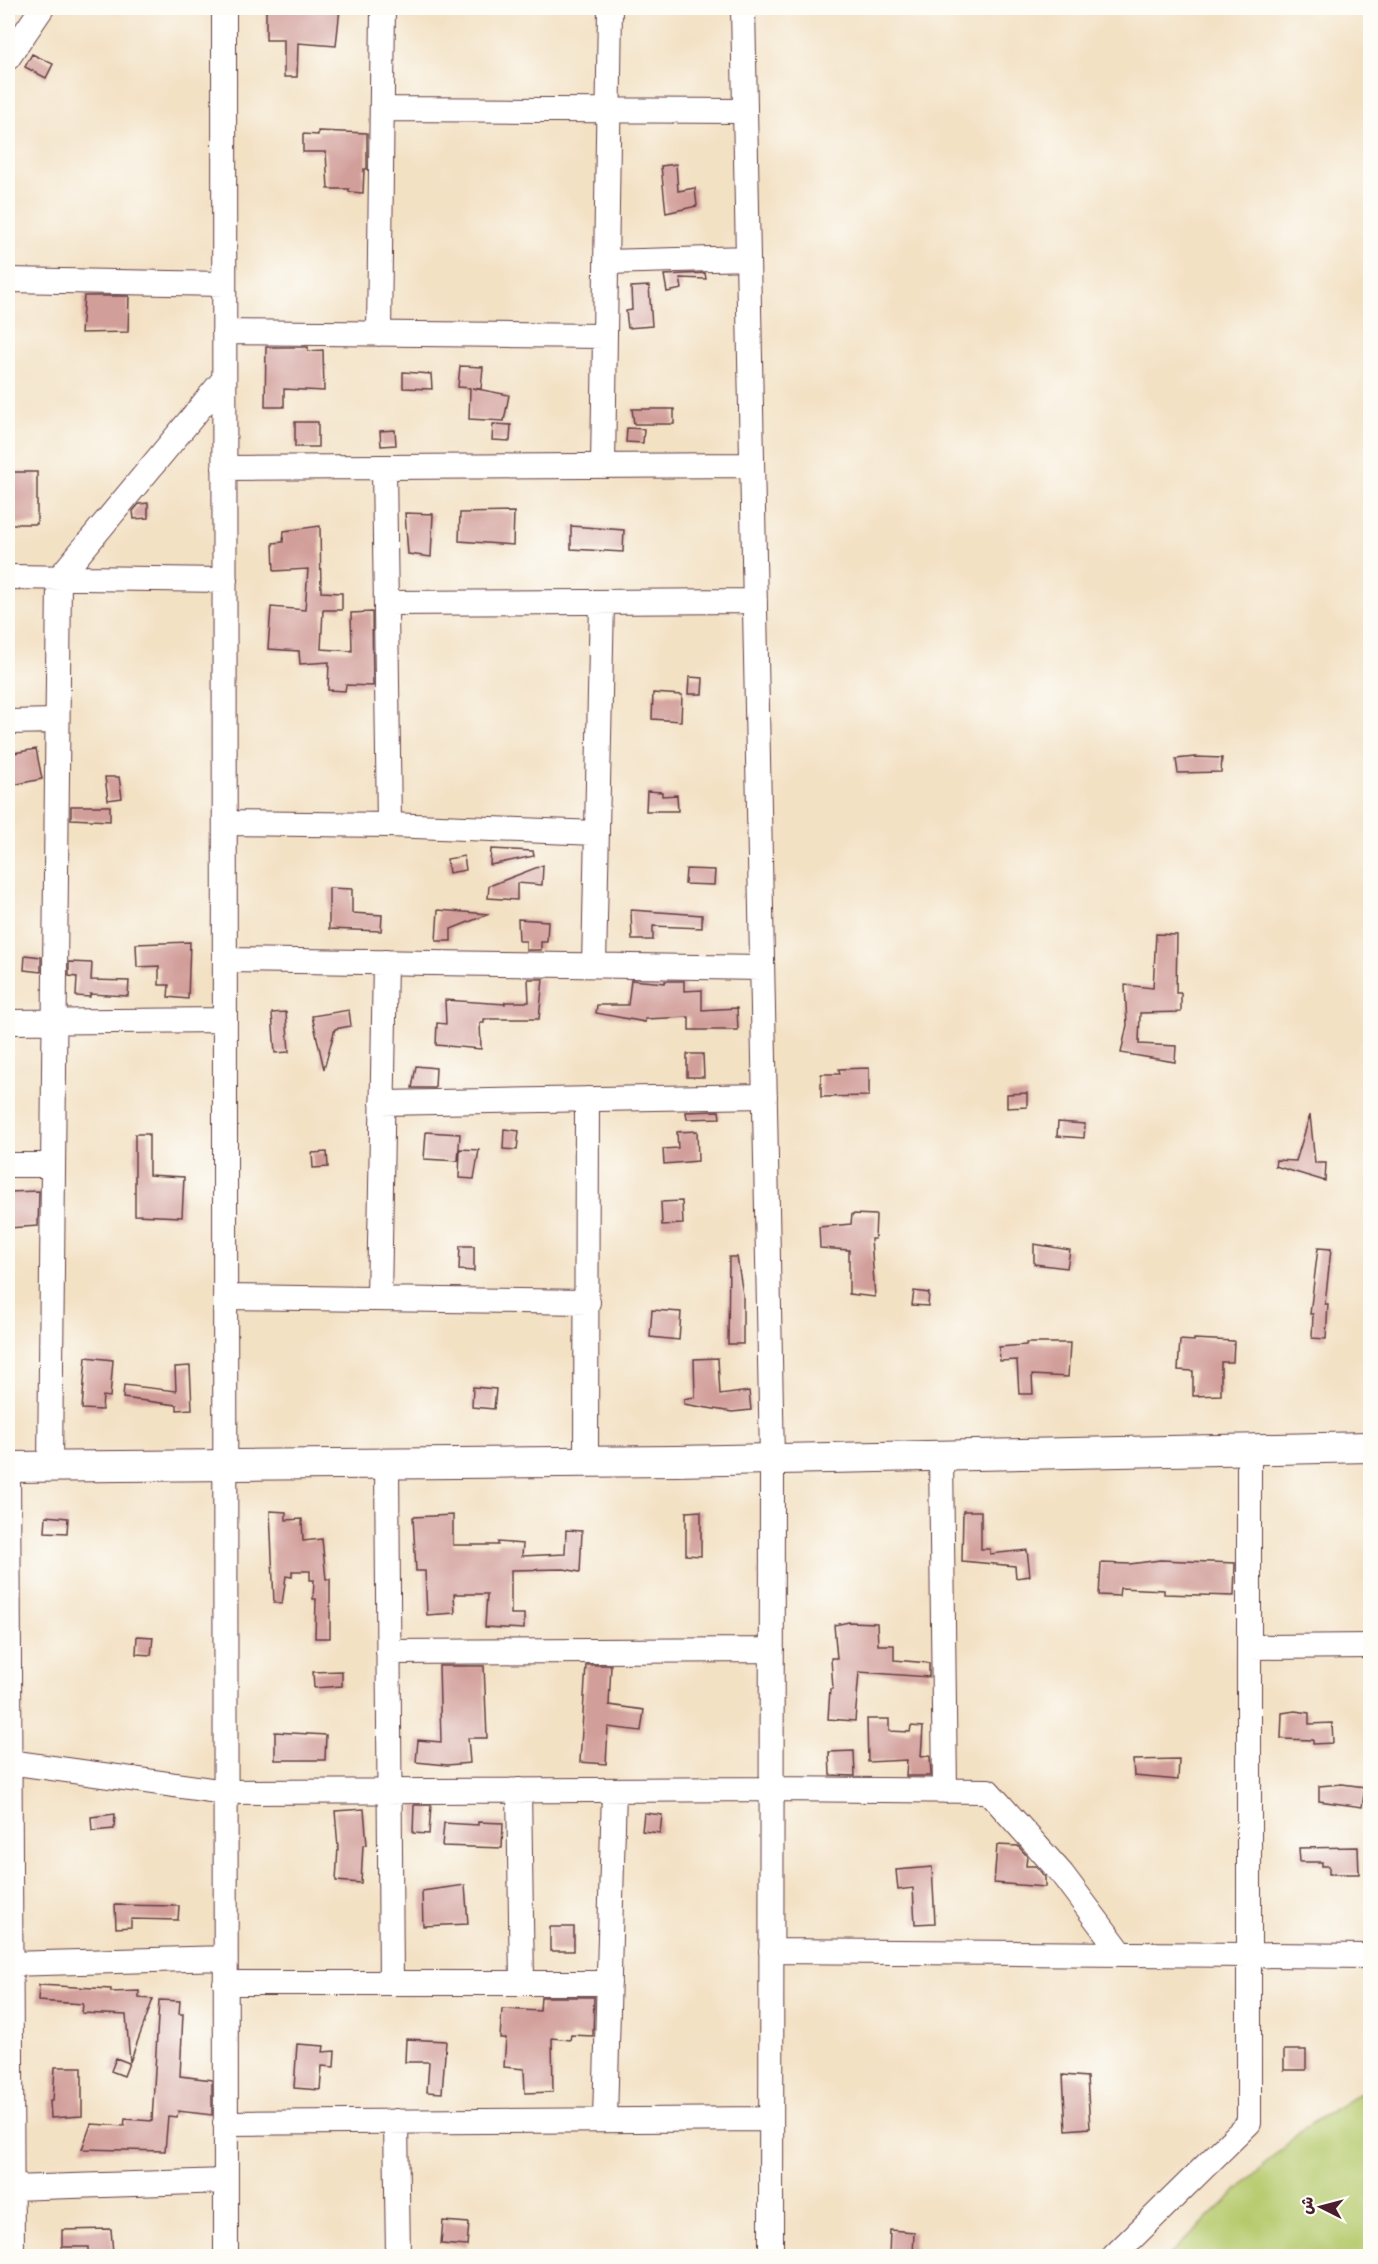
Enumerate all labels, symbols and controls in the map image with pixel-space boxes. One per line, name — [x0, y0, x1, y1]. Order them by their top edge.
north arrow — [1291, 2177, 1351, 2237]
text: ش — [1299, 2196, 1320, 2216]

